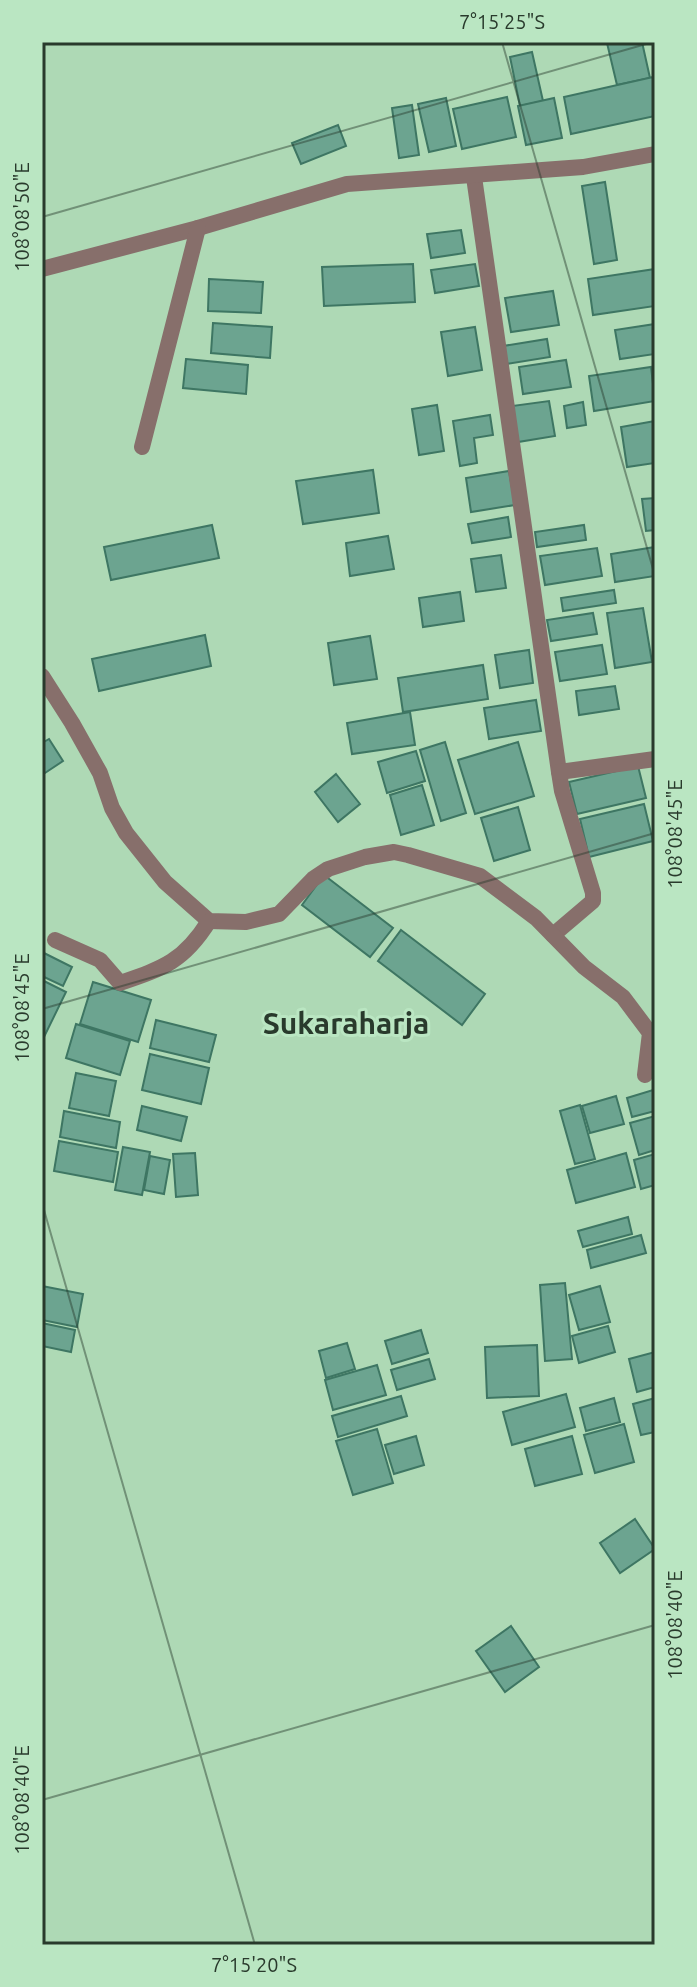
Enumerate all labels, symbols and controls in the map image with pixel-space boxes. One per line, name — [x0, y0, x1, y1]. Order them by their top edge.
text: 7°15'25"S — [459, 10, 545, 33]
text: 108°08'50"E — [10, 162, 33, 272]
text: 108°08'45"E — [663, 779, 686, 889]
text: 108°08'45"E — [10, 953, 33, 1063]
district label: Sukaraharja — [263, 1006, 429, 1040]
text: 108°08'40"E — [663, 1570, 686, 1680]
text: 108°08'40"E — [10, 1745, 33, 1855]
text: 7°15'20"S — [211, 1953, 297, 1976]

